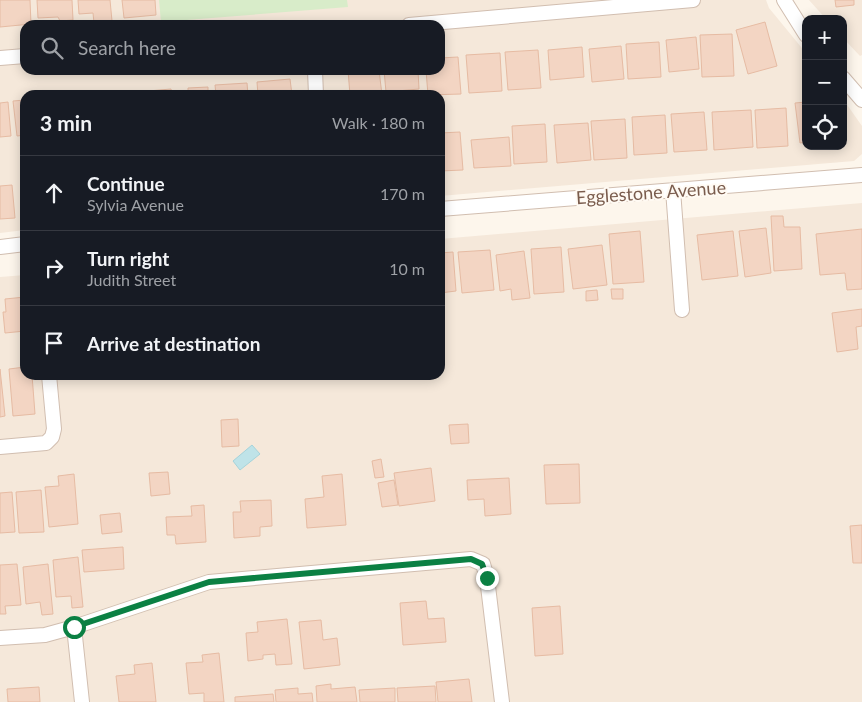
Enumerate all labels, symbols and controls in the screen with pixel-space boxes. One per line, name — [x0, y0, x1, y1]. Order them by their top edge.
map controls — [802, 15, 847, 150]
button: + — [802, 15, 847, 60]
search box — [20, 20, 445, 75]
icon: search — [38, 34, 66, 62]
text: Search here — [78, 36, 176, 59]
button: − — [802, 60, 847, 105]
button: locate — [802, 105, 847, 150]
text: 3 min — [40, 110, 92, 135]
text: Walk · 180 m — [332, 113, 425, 132]
text: Continue — [87, 172, 165, 195]
street label: Egglestone Avenue — [575, 176, 727, 208]
icon: ahead — [40, 179, 68, 207]
text: 170 m — [380, 184, 425, 203]
text: Sylvia Avenue — [87, 195, 184, 214]
text: Turn right — [87, 247, 169, 270]
icon: right — [40, 254, 68, 282]
text: 10 m — [389, 259, 425, 278]
text: Judith Street — [87, 270, 176, 289]
icon: arrive — [40, 329, 68, 357]
text: Arrive at destination — [87, 332, 260, 355]
route end — [476, 567, 499, 590]
route start — [63, 616, 86, 639]

